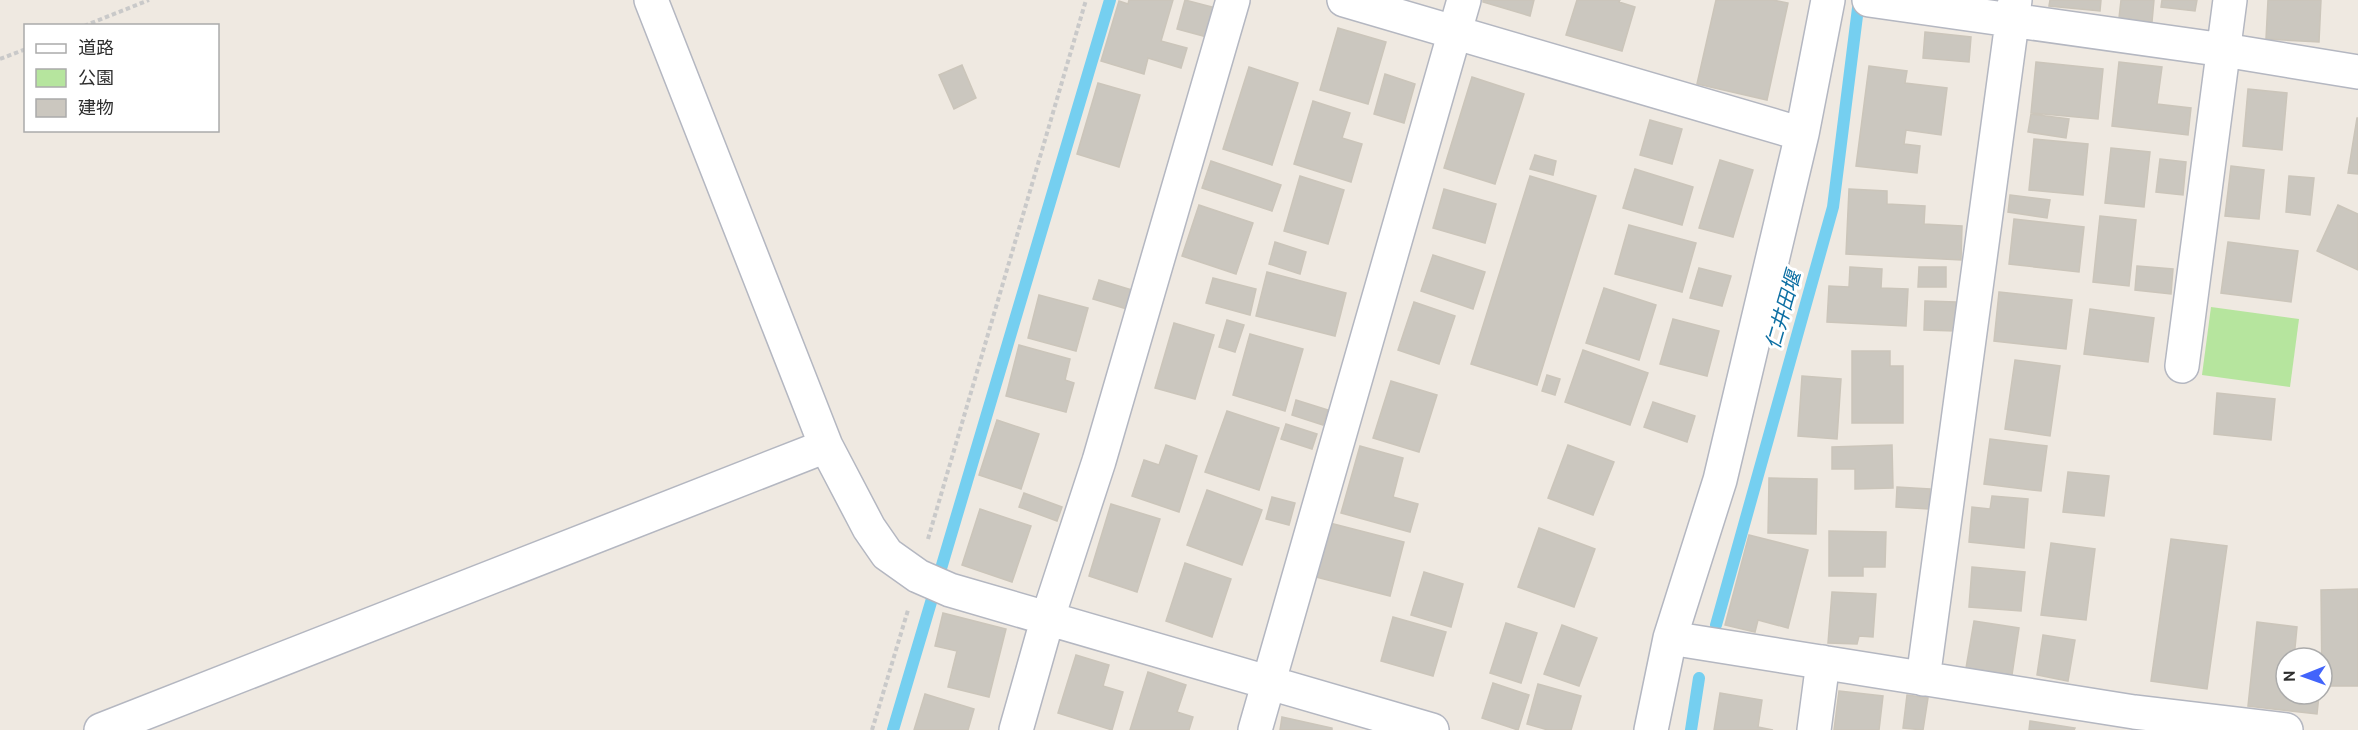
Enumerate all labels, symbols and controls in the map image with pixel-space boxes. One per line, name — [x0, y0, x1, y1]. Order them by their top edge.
legend — [24, 24, 219, 132]
text: 道路 — [78, 37, 114, 59]
text: 公園 — [78, 67, 114, 89]
text: 建物 — [78, 97, 114, 119]
water label: 仁井田堰 — [1760, 264, 1807, 352]
north arrow — [2274, 646, 2334, 706]
text: N — [2280, 670, 2299, 682]

